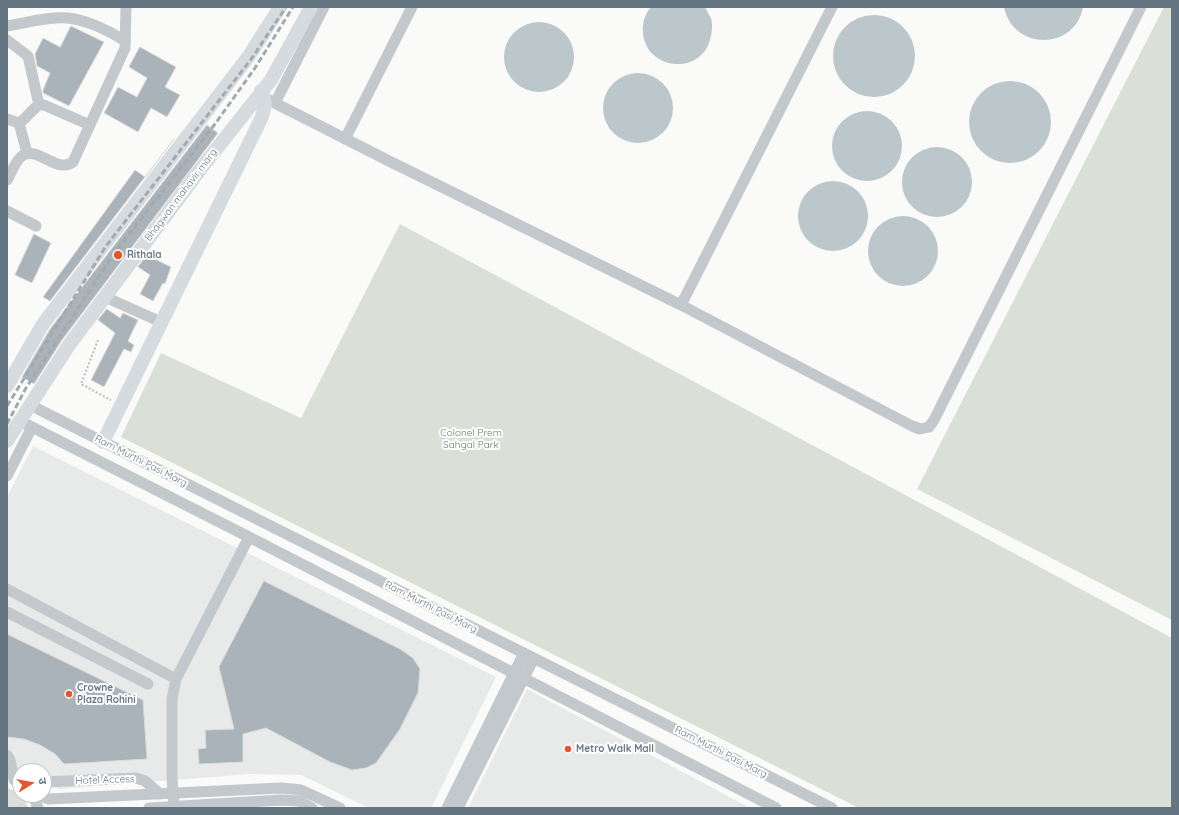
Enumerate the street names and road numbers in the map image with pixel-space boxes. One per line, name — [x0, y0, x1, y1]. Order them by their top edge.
street label: Bhagwan mahavir marg — [142, 146, 220, 244]
street label: Ram Murthi Pasi Marg — [93, 432, 189, 490]
street label: Ram Murthi Pasi Marg — [383, 578, 479, 636]
street label: Ram Murthi Pasi Marg — [673, 723, 769, 781]
street label: Hotel Access — [75, 773, 135, 787]

